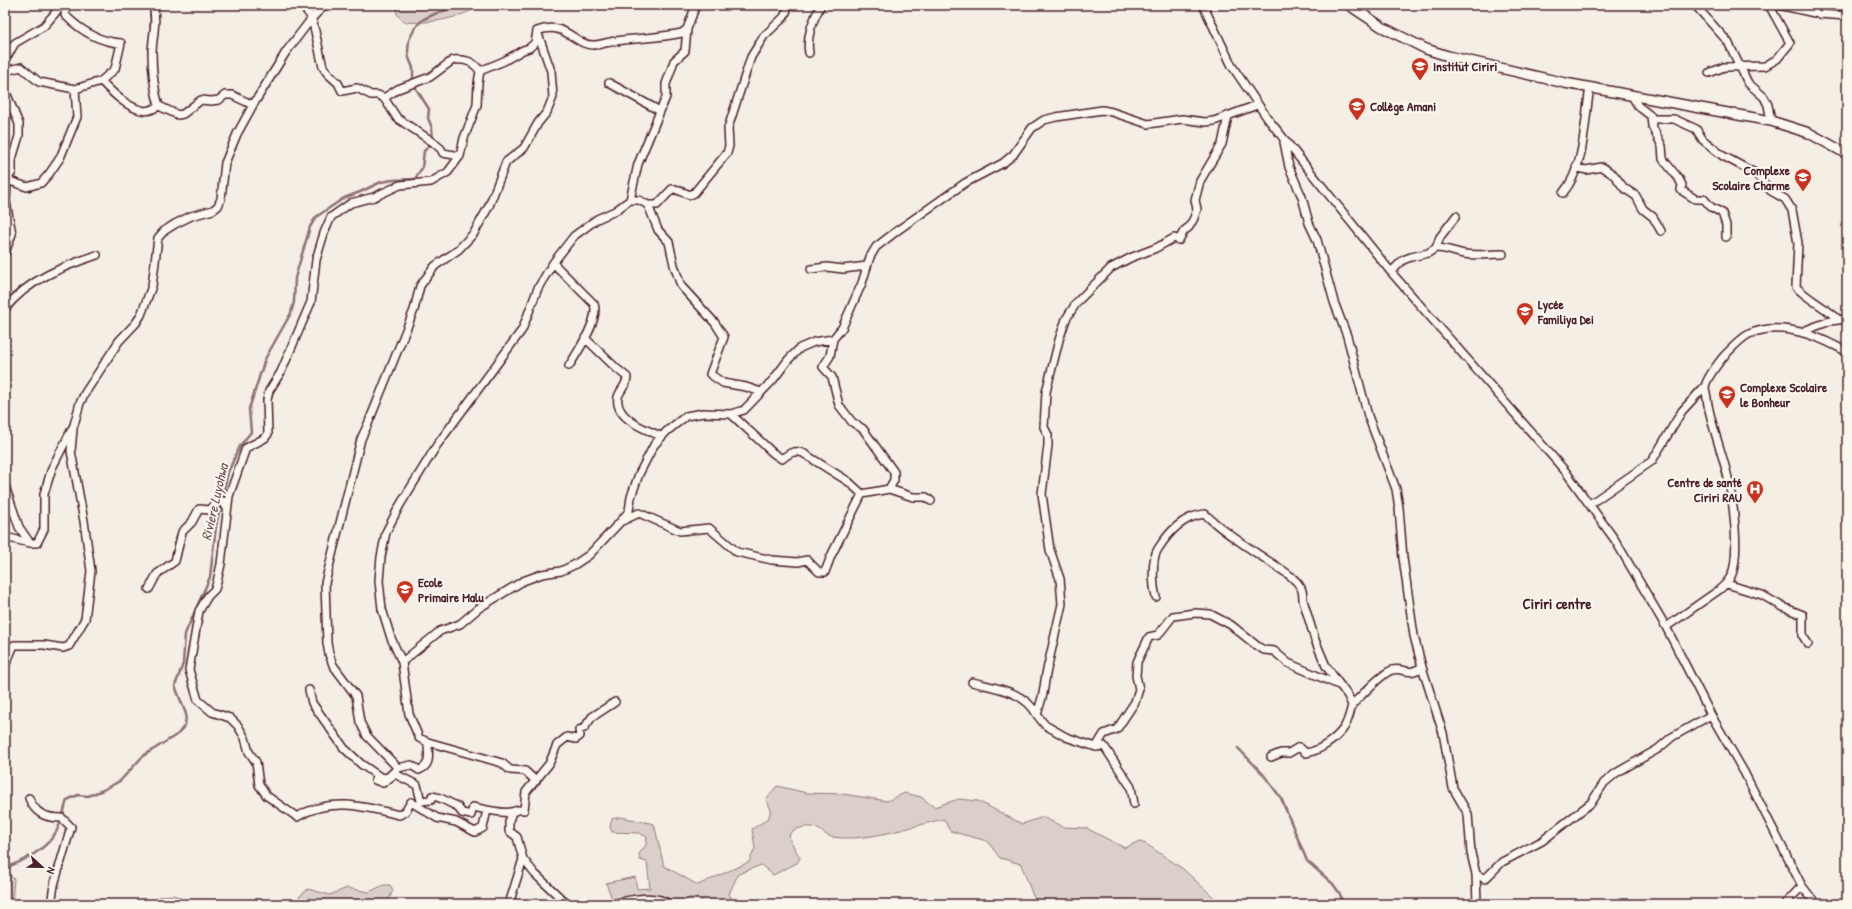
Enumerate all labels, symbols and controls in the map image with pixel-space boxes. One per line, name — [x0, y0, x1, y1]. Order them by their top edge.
school or university icon: Institut Ciriri — [1410, 56, 1430, 81]
place label: Institut Ciriri — [1433, 57, 1497, 75]
school or university icon: Collège Amani — [1347, 96, 1367, 121]
place label: Collège Amani — [1370, 97, 1436, 116]
place label: Complexe Scolaire Charme — [1712, 161, 1791, 194]
school or university icon: Complexe Scolaire Charme — [1793, 167, 1813, 192]
place label: Lycée Familiya Dei — [1537, 295, 1594, 329]
school or university icon: Lycée Familiya Dei — [1515, 301, 1535, 326]
place label: Complexe Scolaire le Bonheur — [1740, 378, 1828, 411]
school or university icon: Complexe Scolaire le Bonheur — [1717, 384, 1737, 409]
water label: Riviere Luyohwa — [196, 460, 233, 542]
place label: Centre de santé Ciriri RAU — [1667, 473, 1743, 506]
hospital icon: Centre de santé Ciriri RAU — [1745, 479, 1765, 504]
place label: Ecole Primaire Malu — [418, 573, 484, 606]
school or university icon: Ecole Primaire Malu — [395, 579, 415, 604]
district label: Ciriri centre — [1523, 593, 1591, 614]
north arrow — [22, 847, 62, 887]
text: N — [44, 865, 59, 876]

